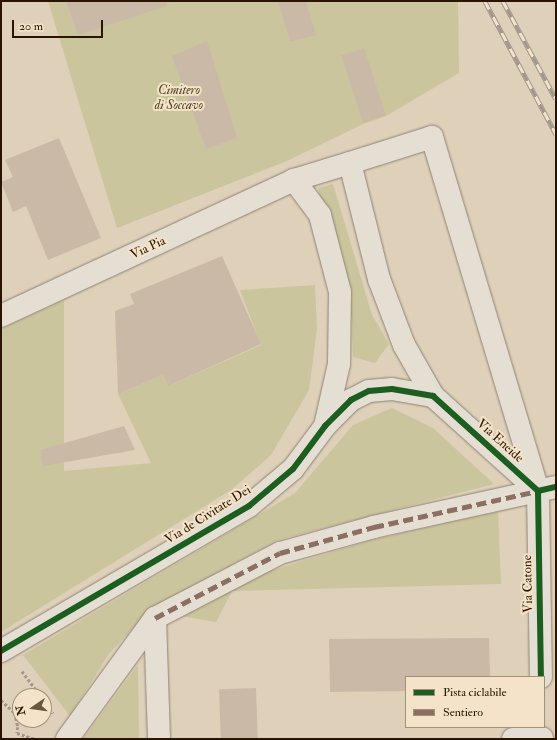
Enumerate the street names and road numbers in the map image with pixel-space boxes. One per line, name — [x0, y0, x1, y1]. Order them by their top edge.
street label: Via Pia — [128, 233, 168, 263]
street label: Via Eneide — [473, 416, 527, 466]
street label: Via de Civitate Dei — [162, 482, 254, 548]
street label: Via Catone — [520, 555, 536, 613]

